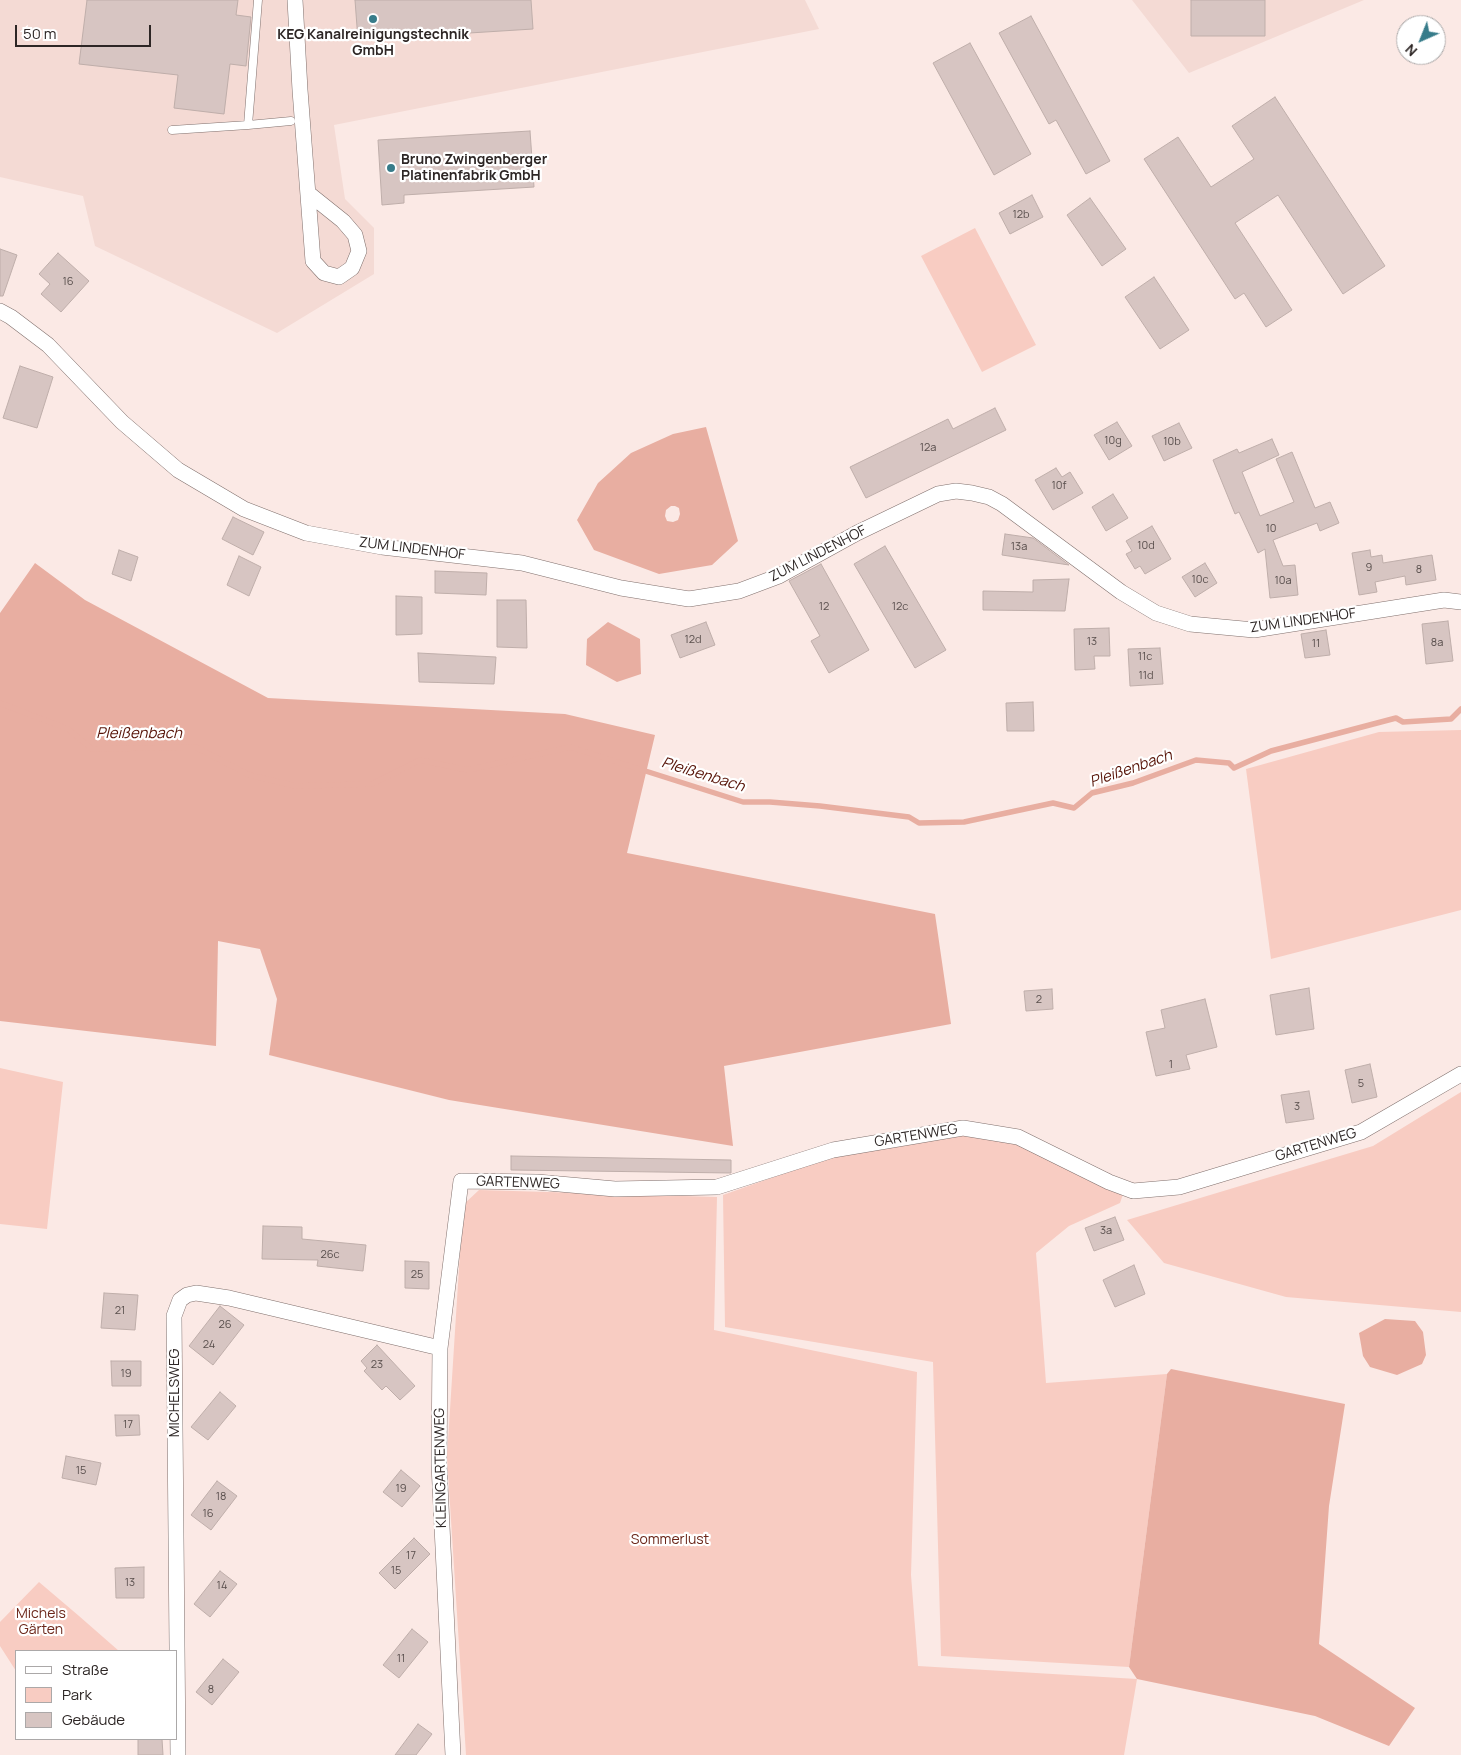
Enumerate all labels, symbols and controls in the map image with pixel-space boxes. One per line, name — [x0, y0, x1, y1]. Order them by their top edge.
marker: KEG Kanalreinigungstechnik GmbH — [367, 13, 379, 25]
scale bar — [18, 15, 154, 47]
north arrow — [1396, 15, 1446, 65]
text: 50 m — [23, 23, 57, 44]
place label: KEG Kanalreinigungstechnik GmbH — [277, 27, 469, 59]
text: N — [1401, 40, 1421, 61]
place label: Bruno Zwingenberger Platinenfabrik GmbH — [401, 152, 547, 184]
marker: Bruno Zwingenberger Platinenfabrik GmbH — [385, 162, 397, 174]
house number: 12b — [1012, 208, 1030, 222]
house number: 16 — [62, 275, 74, 289]
house number: 10g — [1104, 434, 1122, 448]
house number: 10b — [1163, 435, 1181, 449]
house number: 12a — [920, 441, 936, 455]
house number: 10f — [1052, 479, 1066, 493]
street label: ZUM LINDENHOF — [767, 522, 869, 586]
house number: 10 — [1266, 522, 1276, 536]
street label: ZUM LINDENHOF — [358, 534, 466, 564]
house number: 10d — [1137, 539, 1155, 553]
house number: 13a — [1011, 540, 1027, 554]
house number: 9 — [1366, 561, 1372, 575]
house number: 8 — [1416, 563, 1422, 577]
house number: 10c — [1191, 573, 1209, 587]
house number: 10a — [1274, 574, 1292, 588]
house number: 12 — [819, 600, 829, 614]
house number: 12c — [892, 600, 908, 614]
street label: ZUM LINDENHOF — [1249, 605, 1357, 637]
house number: 12d — [684, 633, 702, 647]
house number: 13 — [1087, 635, 1097, 649]
house number: 8a — [1431, 636, 1443, 650]
house number: 11 — [1312, 637, 1320, 651]
house number: 11c — [1138, 650, 1152, 664]
house number: 11d — [1138, 669, 1154, 683]
water label: Pleißenbach — [96, 725, 182, 743]
water label: Pleißenbach — [1088, 747, 1174, 791]
water label: Pleißenbach — [659, 754, 747, 796]
house number: 2 — [1036, 993, 1042, 1007]
house number: 1 — [1169, 1058, 1173, 1072]
house number: 5 — [1358, 1077, 1364, 1091]
house number: 3 — [1294, 1100, 1300, 1114]
street label: GARTENWEG — [873, 1121, 959, 1151]
street label: GARTENWEG — [1274, 1125, 1358, 1165]
street label: GARTENWEG — [476, 1173, 560, 1193]
house number: 3a — [1100, 1224, 1112, 1238]
house number: 26c — [320, 1248, 340, 1262]
house number: 25 — [411, 1268, 423, 1282]
house number: 21 — [115, 1304, 125, 1318]
house number: 26 — [218, 1318, 232, 1332]
house number: 24 — [203, 1338, 215, 1352]
street label: MICHELSWEG — [167, 1349, 183, 1437]
house number: 23 — [371, 1358, 383, 1372]
house number: 19 — [120, 1367, 132, 1381]
street label: KLEINGARTENWEG — [432, 1408, 450, 1528]
house number: 17 — [123, 1418, 133, 1432]
house number: 15 — [76, 1464, 86, 1478]
house number: 19 — [395, 1482, 407, 1496]
house number: 18 — [216, 1490, 226, 1504]
house number: 16 — [202, 1507, 214, 1521]
park label: Sommerlust — [631, 1532, 709, 1548]
house number: 17 — [406, 1549, 416, 1563]
house number: 15 — [391, 1564, 401, 1578]
house number: 13 — [125, 1576, 135, 1590]
house number: 14 — [217, 1579, 227, 1593]
park label: Michels Gärten — [16, 1606, 66, 1638]
legend — [15, 1650, 178, 1740]
house number: 11 — [397, 1652, 405, 1666]
text: Straße — [62, 1659, 108, 1680]
house number: 8 — [208, 1683, 214, 1697]
text: Park — [62, 1684, 92, 1705]
text: Gebäude — [62, 1709, 125, 1730]

